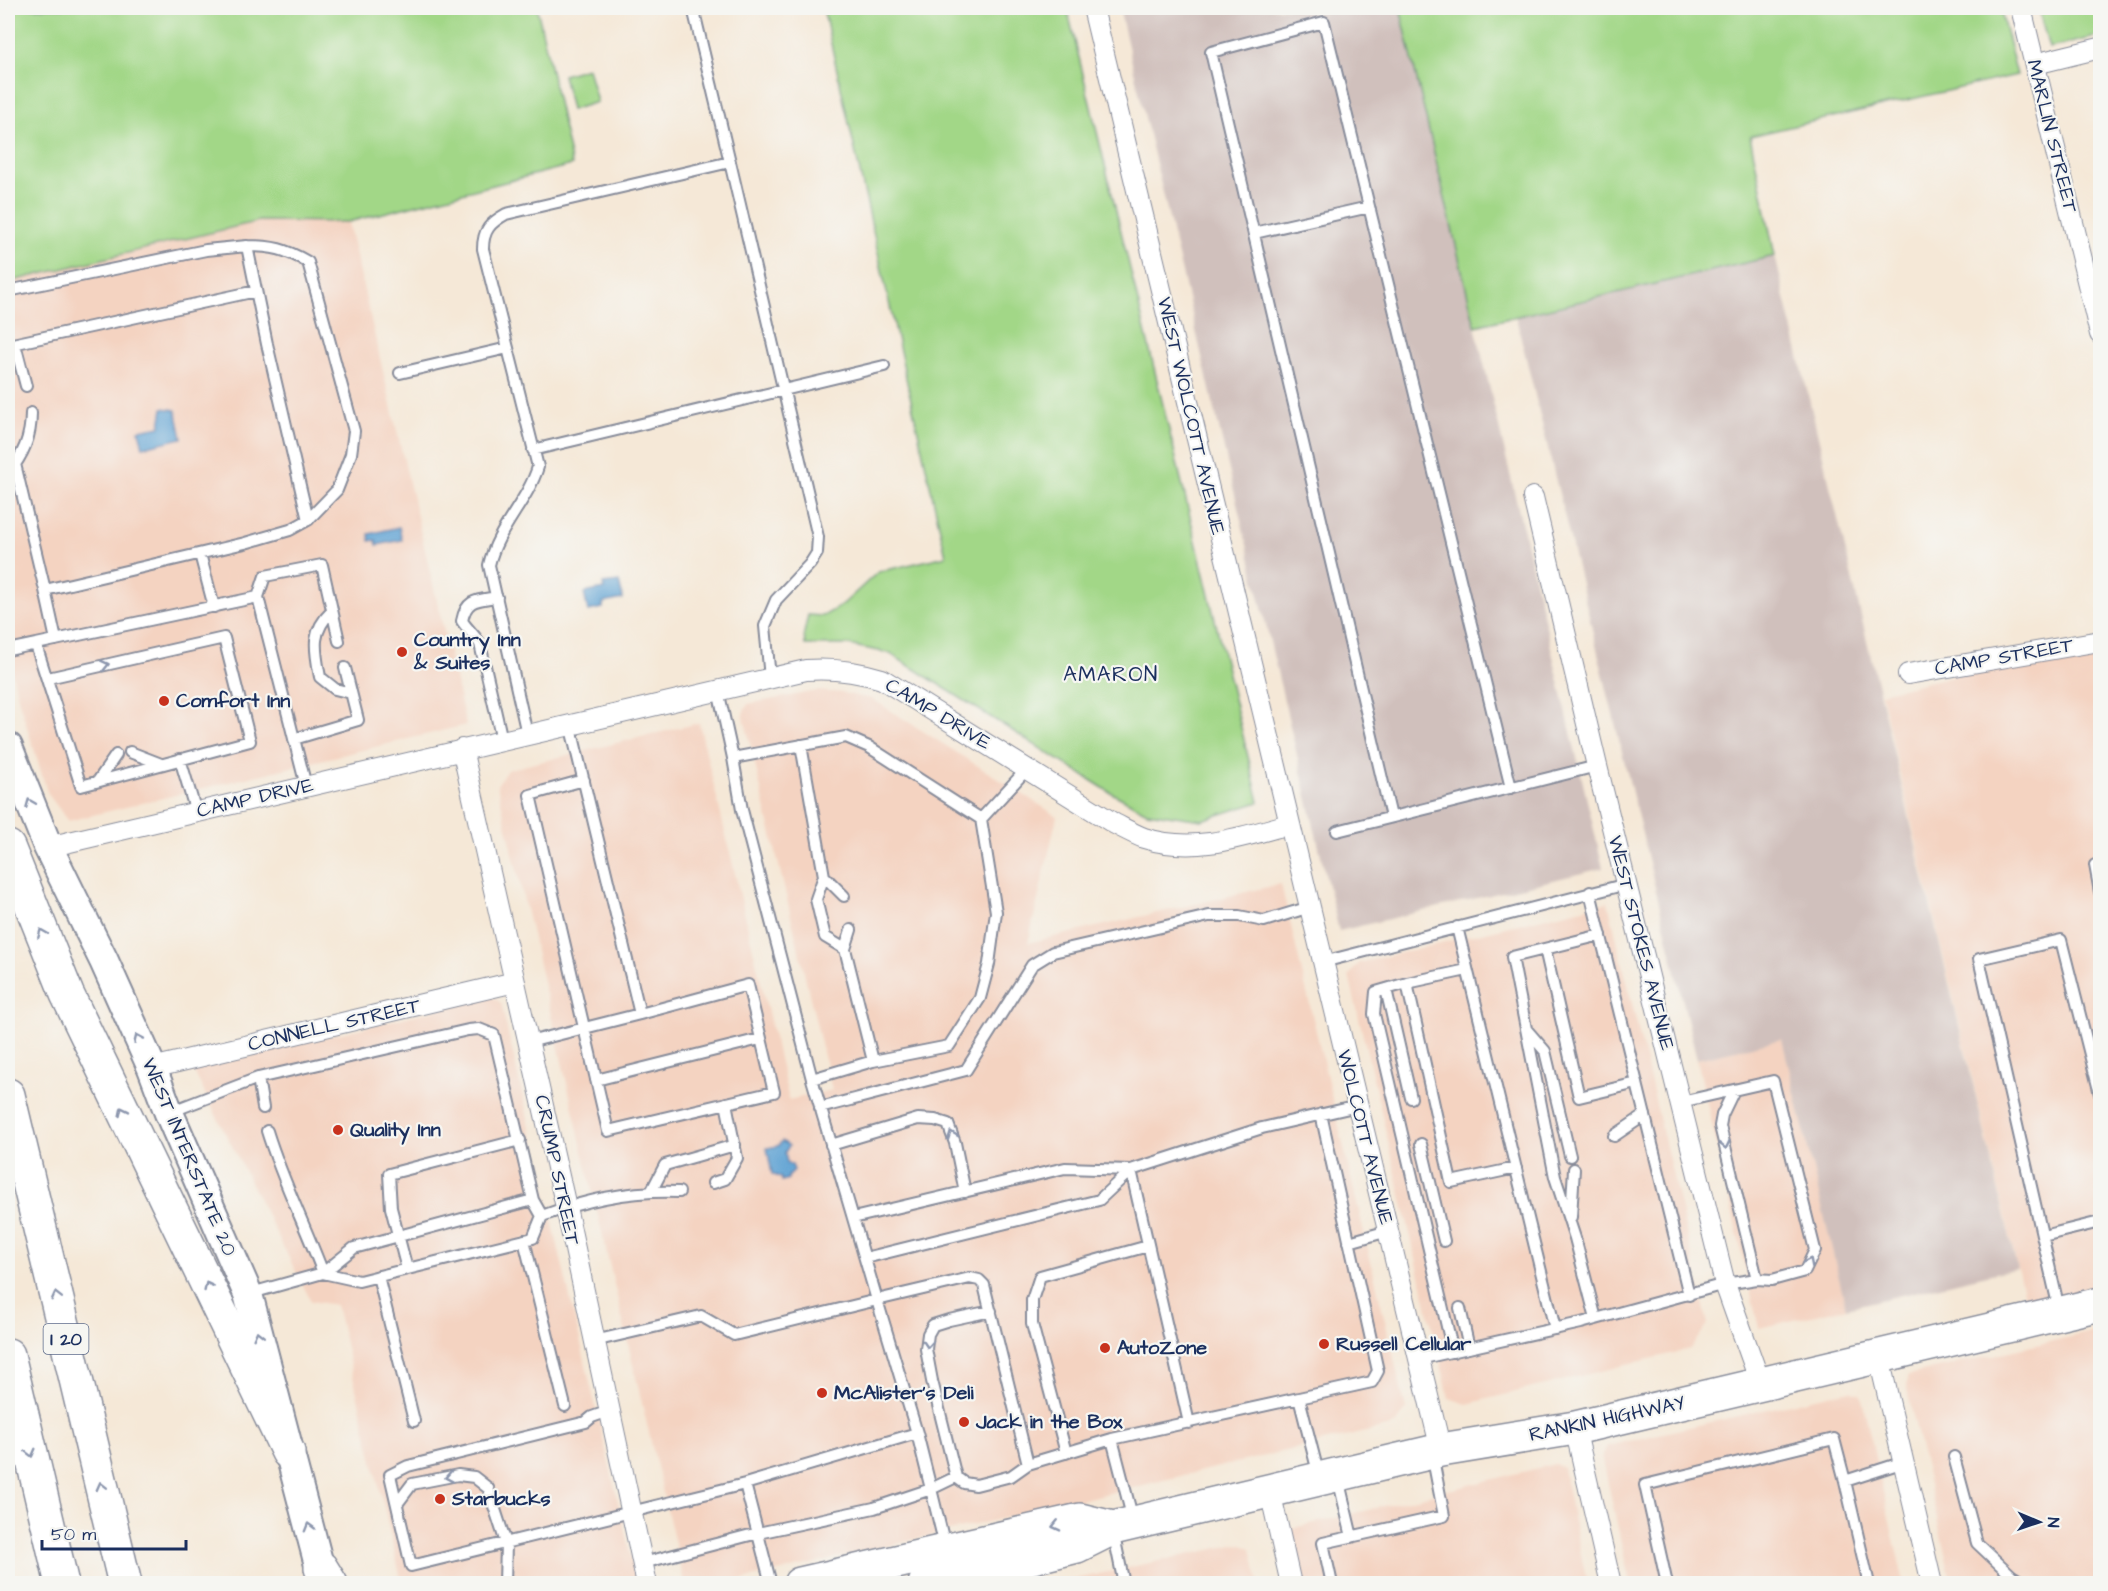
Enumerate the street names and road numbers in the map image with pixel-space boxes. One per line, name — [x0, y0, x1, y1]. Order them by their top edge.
street label: MARLIN STREET — [2019, 57, 2085, 216]
street label: WEST WOLCOTT AVENUE — [1150, 294, 1232, 538]
street label: CAMP STREET — [1933, 631, 2076, 683]
street label: CAMP DRIVE — [880, 671, 996, 757]
street label: CAMP DRIVE — [194, 771, 316, 825]
street label: WEST STOKES AVENUE — [1601, 833, 1681, 1053]
street label: CONNELL STREET — [245, 991, 423, 1058]
street label: WOLCOTT AVENUE — [1330, 1047, 1400, 1228]
street label: WEST INTERSTATE 20 — [135, 1054, 244, 1261]
street label: CRUMP STREET — [527, 1092, 587, 1248]
road number: I 20 — [44, 1324, 88, 1354]
street label: RANKIN HIGHWAY — [1526, 1389, 1688, 1449]

